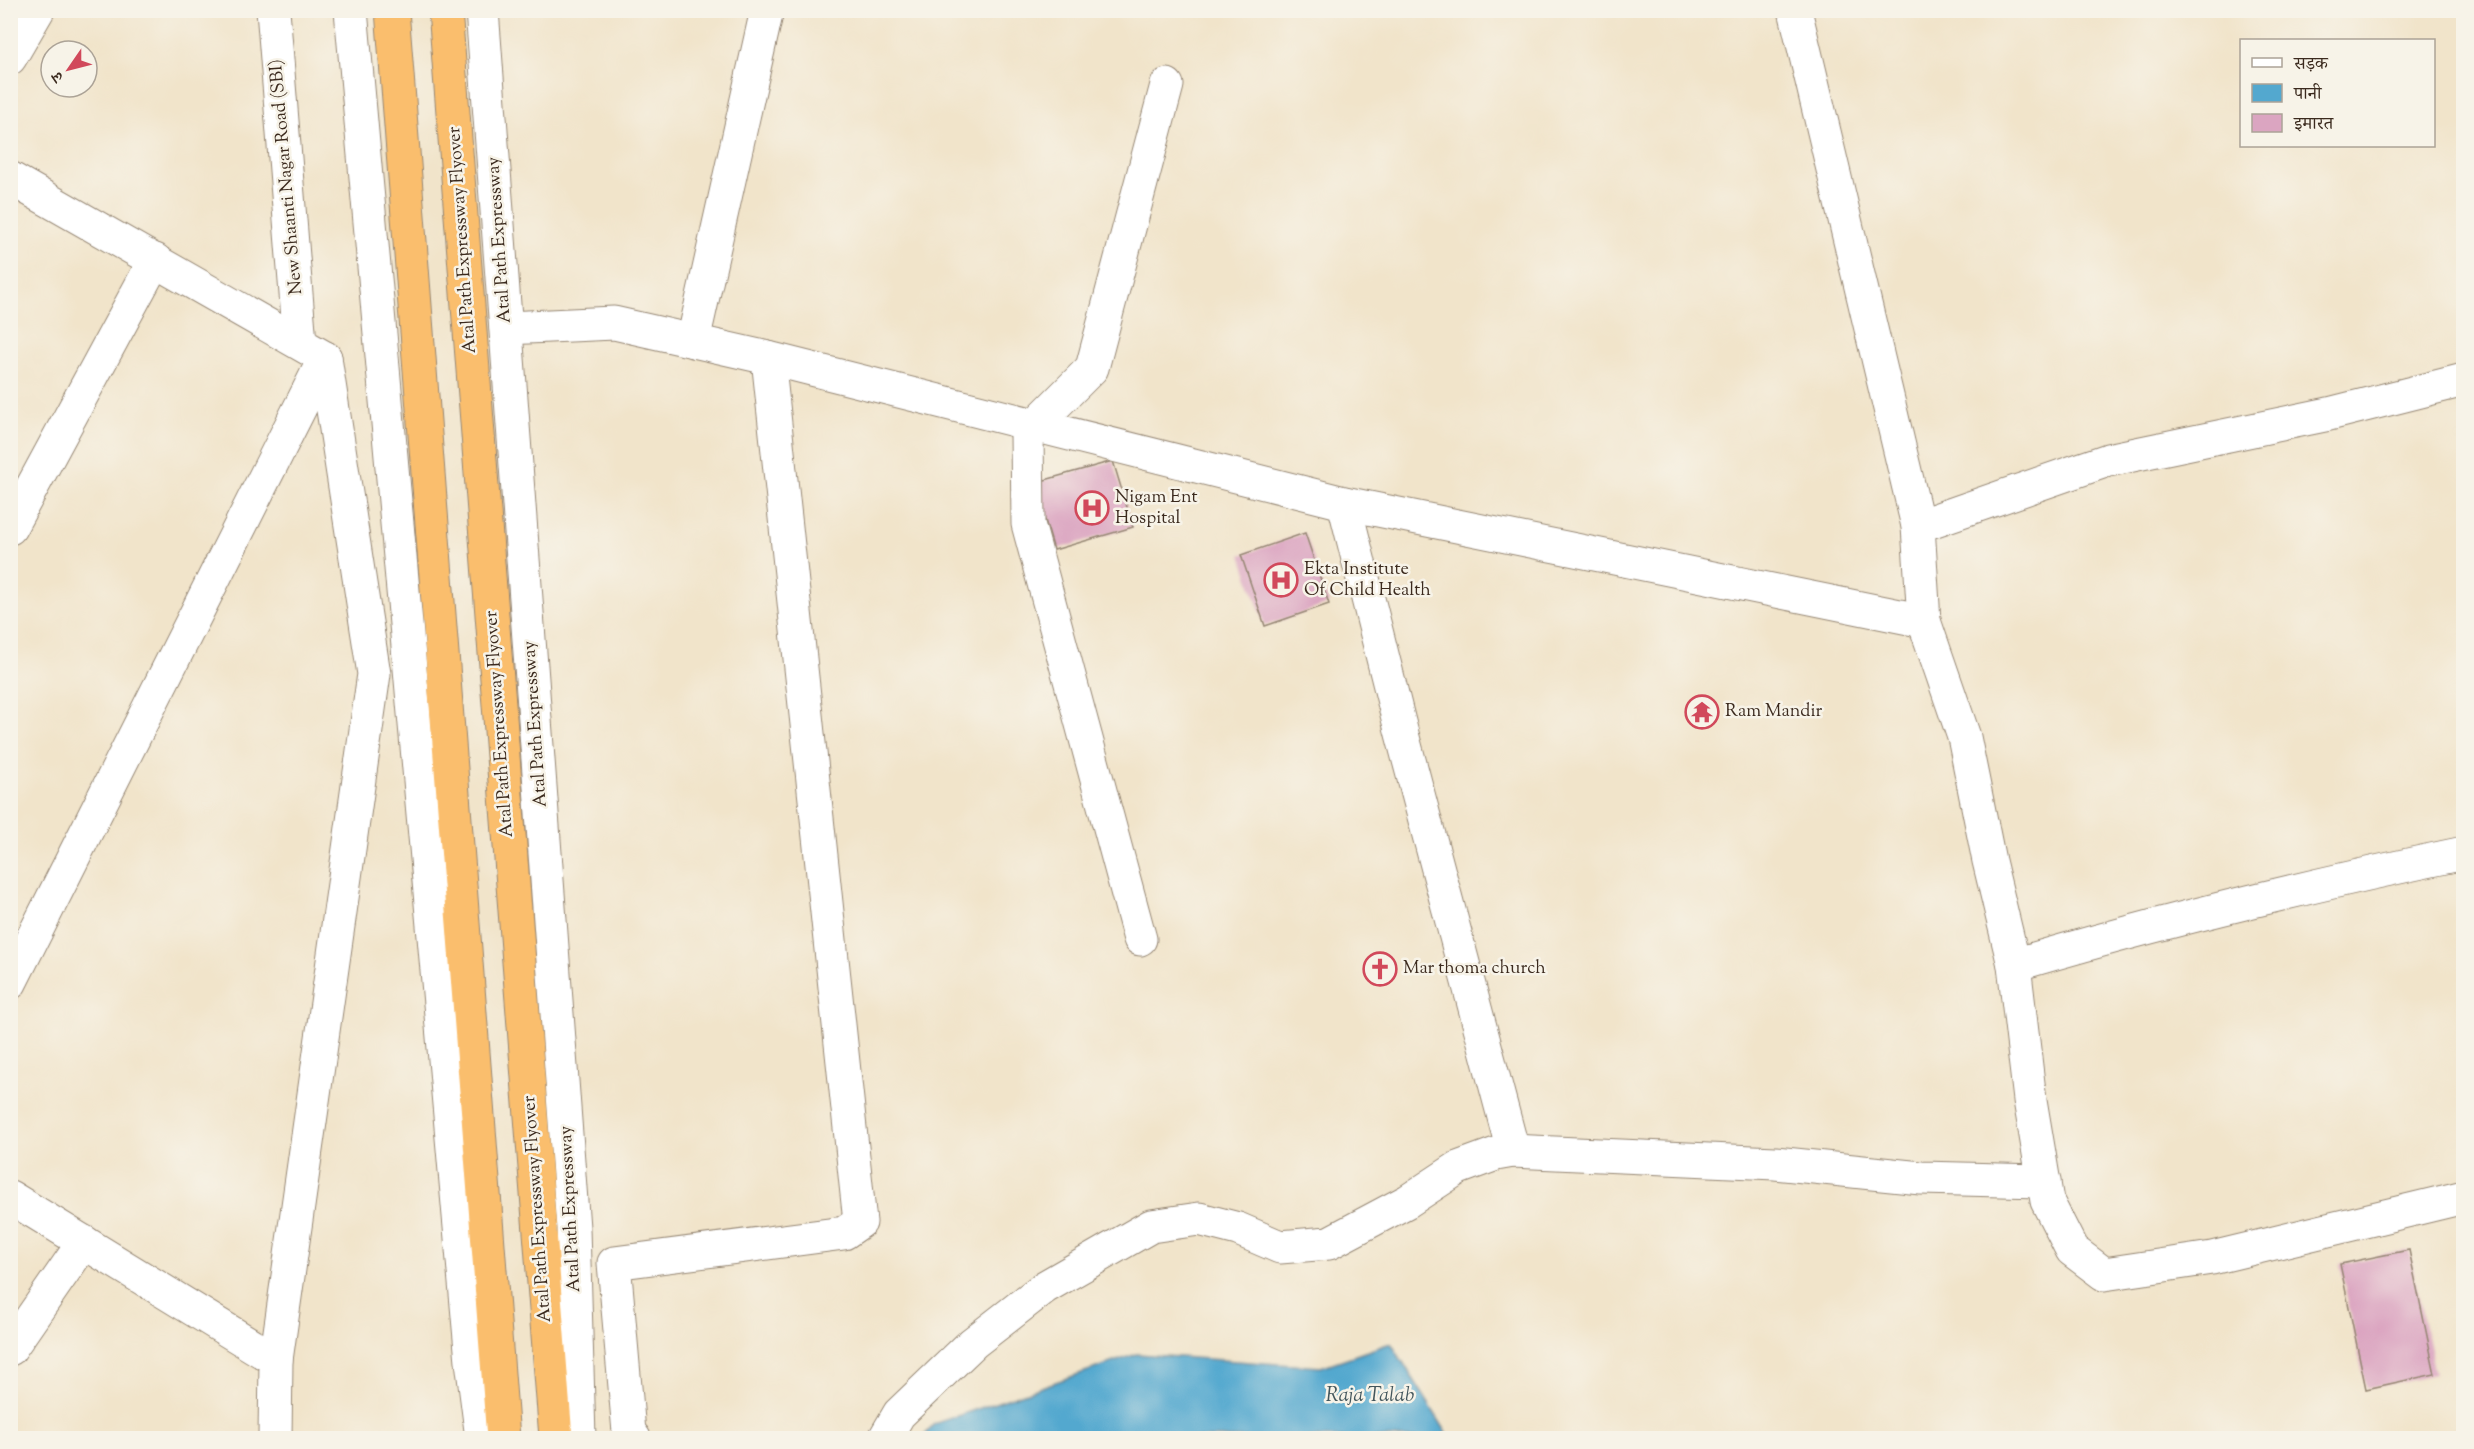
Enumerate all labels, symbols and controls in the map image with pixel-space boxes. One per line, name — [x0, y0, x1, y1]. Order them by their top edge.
north arrow — [39, 39, 99, 99]
legend — [2240, 39, 2435, 147]
text: सड़क — [2293, 52, 2329, 78]
street label: New Shaanti Nagar Road (SBI) — [264, 58, 310, 296]
text: उ — [46, 65, 71, 87]
text: पानी — [2293, 82, 2323, 108]
text: इमारत — [2293, 112, 2334, 138]
street label: Atal Path Expressway Flyover — [442, 125, 484, 354]
street label: Atal Path Expressway — [481, 156, 519, 324]
place label: Nigam Ent Hospital — [1115, 485, 1198, 532]
hospital icon: Nigam Ent Hospital — [1074, 490, 1110, 526]
place label: Ekta Institute Of Child Health — [1304, 557, 1431, 604]
hospital icon: Ekta Institute Of Child Health — [1263, 562, 1299, 598]
street label: Atal Path Expressway Flyover — [479, 609, 521, 838]
street label: Atal Path Expressway — [517, 640, 555, 808]
temple icon: Ram Mandir — [1684, 694, 1720, 730]
place label: Ram Mandir — [1725, 699, 1822, 725]
church icon: Mar thoma church — [1362, 951, 1398, 987]
place label: Mar thoma church — [1403, 956, 1546, 982]
street label: Atal Path Expressway Flyover — [517, 1094, 559, 1323]
street label: Atal Path Expressway — [554, 1125, 588, 1293]
water label: Raja Talab — [1326, 1382, 1414, 1411]

